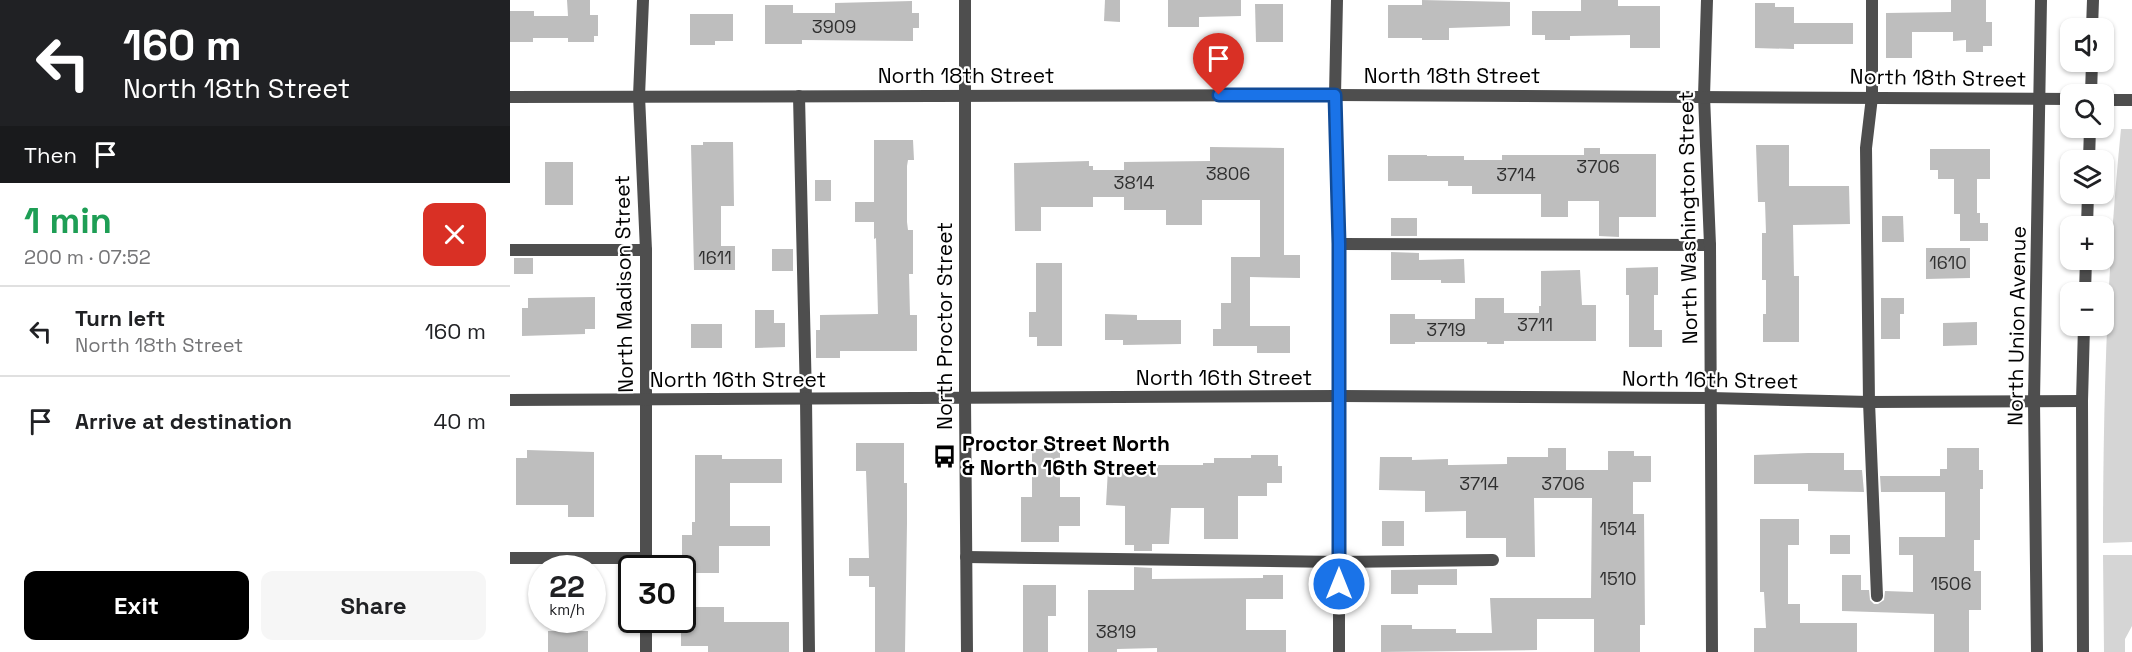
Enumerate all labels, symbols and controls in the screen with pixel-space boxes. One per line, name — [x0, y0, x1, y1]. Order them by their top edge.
house number: 3909 — [812, 15, 856, 38]
map controls — [2060, 18, 2114, 336]
button: sound — [2060, 18, 2114, 72]
text: 160 m — [123, 19, 242, 72]
icon: left — [24, 24, 102, 102]
pin — [1193, 33, 1244, 95]
icon: arrive — [1202, 42, 1235, 75]
street label: North 18th Street — [878, 62, 1054, 89]
street label: North 18th Street — [1364, 62, 1540, 89]
street label: North 18th Street — [1849, 62, 2027, 93]
text: North 18th Street — [123, 71, 350, 106]
button: search — [2060, 84, 2114, 138]
street label: North Washington Street — [1672, 91, 1703, 345]
icon: arrive — [89, 138, 122, 171]
text: Then — [24, 141, 77, 169]
button: layers — [2060, 150, 2114, 204]
house number: 3706 — [1576, 155, 1620, 178]
house number: 3806 — [1206, 162, 1250, 185]
house number: 3714 — [1496, 163, 1536, 186]
house number: 3814 — [1114, 171, 1154, 194]
street label: North Madison Street — [608, 175, 639, 393]
text: 1 min — [24, 198, 112, 244]
button: close — [423, 203, 486, 266]
button: + — [2060, 216, 2114, 270]
street label: North Proctor Street — [931, 222, 958, 430]
street label: North Union Avenue — [2001, 226, 2032, 426]
text: 200 m · 07:52 — [24, 244, 151, 270]
house number: 1611 — [698, 246, 732, 269]
house number: 1610 — [1929, 251, 1967, 274]
button: − — [2060, 282, 2114, 336]
text: Turn left — [75, 304, 165, 332]
house number: 3711 — [1517, 313, 1553, 336]
icon: left — [24, 315, 57, 348]
text: 160 m — [425, 317, 486, 345]
house number: 3719 — [1426, 318, 1466, 341]
text: North 18th Street — [75, 332, 243, 358]
street label: North 16th Street — [1136, 364, 1312, 391]
street label: North 16th Street — [1622, 364, 1798, 395]
street label: North 16th Street — [650, 366, 826, 393]
icon: arrive — [24, 405, 57, 438]
text: Arrive at destination — [75, 407, 292, 435]
text: 40 m — [434, 407, 486, 435]
place label: Proctor Street North & North 16th Street — [962, 430, 1170, 481]
bus stop icon: Proctor Street North & North 16th Street — [931, 443, 957, 469]
house number: 3714 — [1459, 472, 1499, 495]
house number: 3706 — [1541, 472, 1585, 495]
house number: 1514 — [1600, 517, 1636, 540]
position arrow — [1307, 552, 1371, 616]
speed limit sign: 30 — [618, 555, 696, 633]
text: 22 — [549, 567, 585, 606]
house number: 1510 — [1599, 567, 1637, 590]
button: Exit — [24, 571, 249, 640]
button: Share — [261, 571, 486, 640]
house number: 1506 — [1931, 572, 1971, 595]
text: km/h — [549, 600, 585, 619]
house number: 3819 — [1096, 620, 1136, 643]

